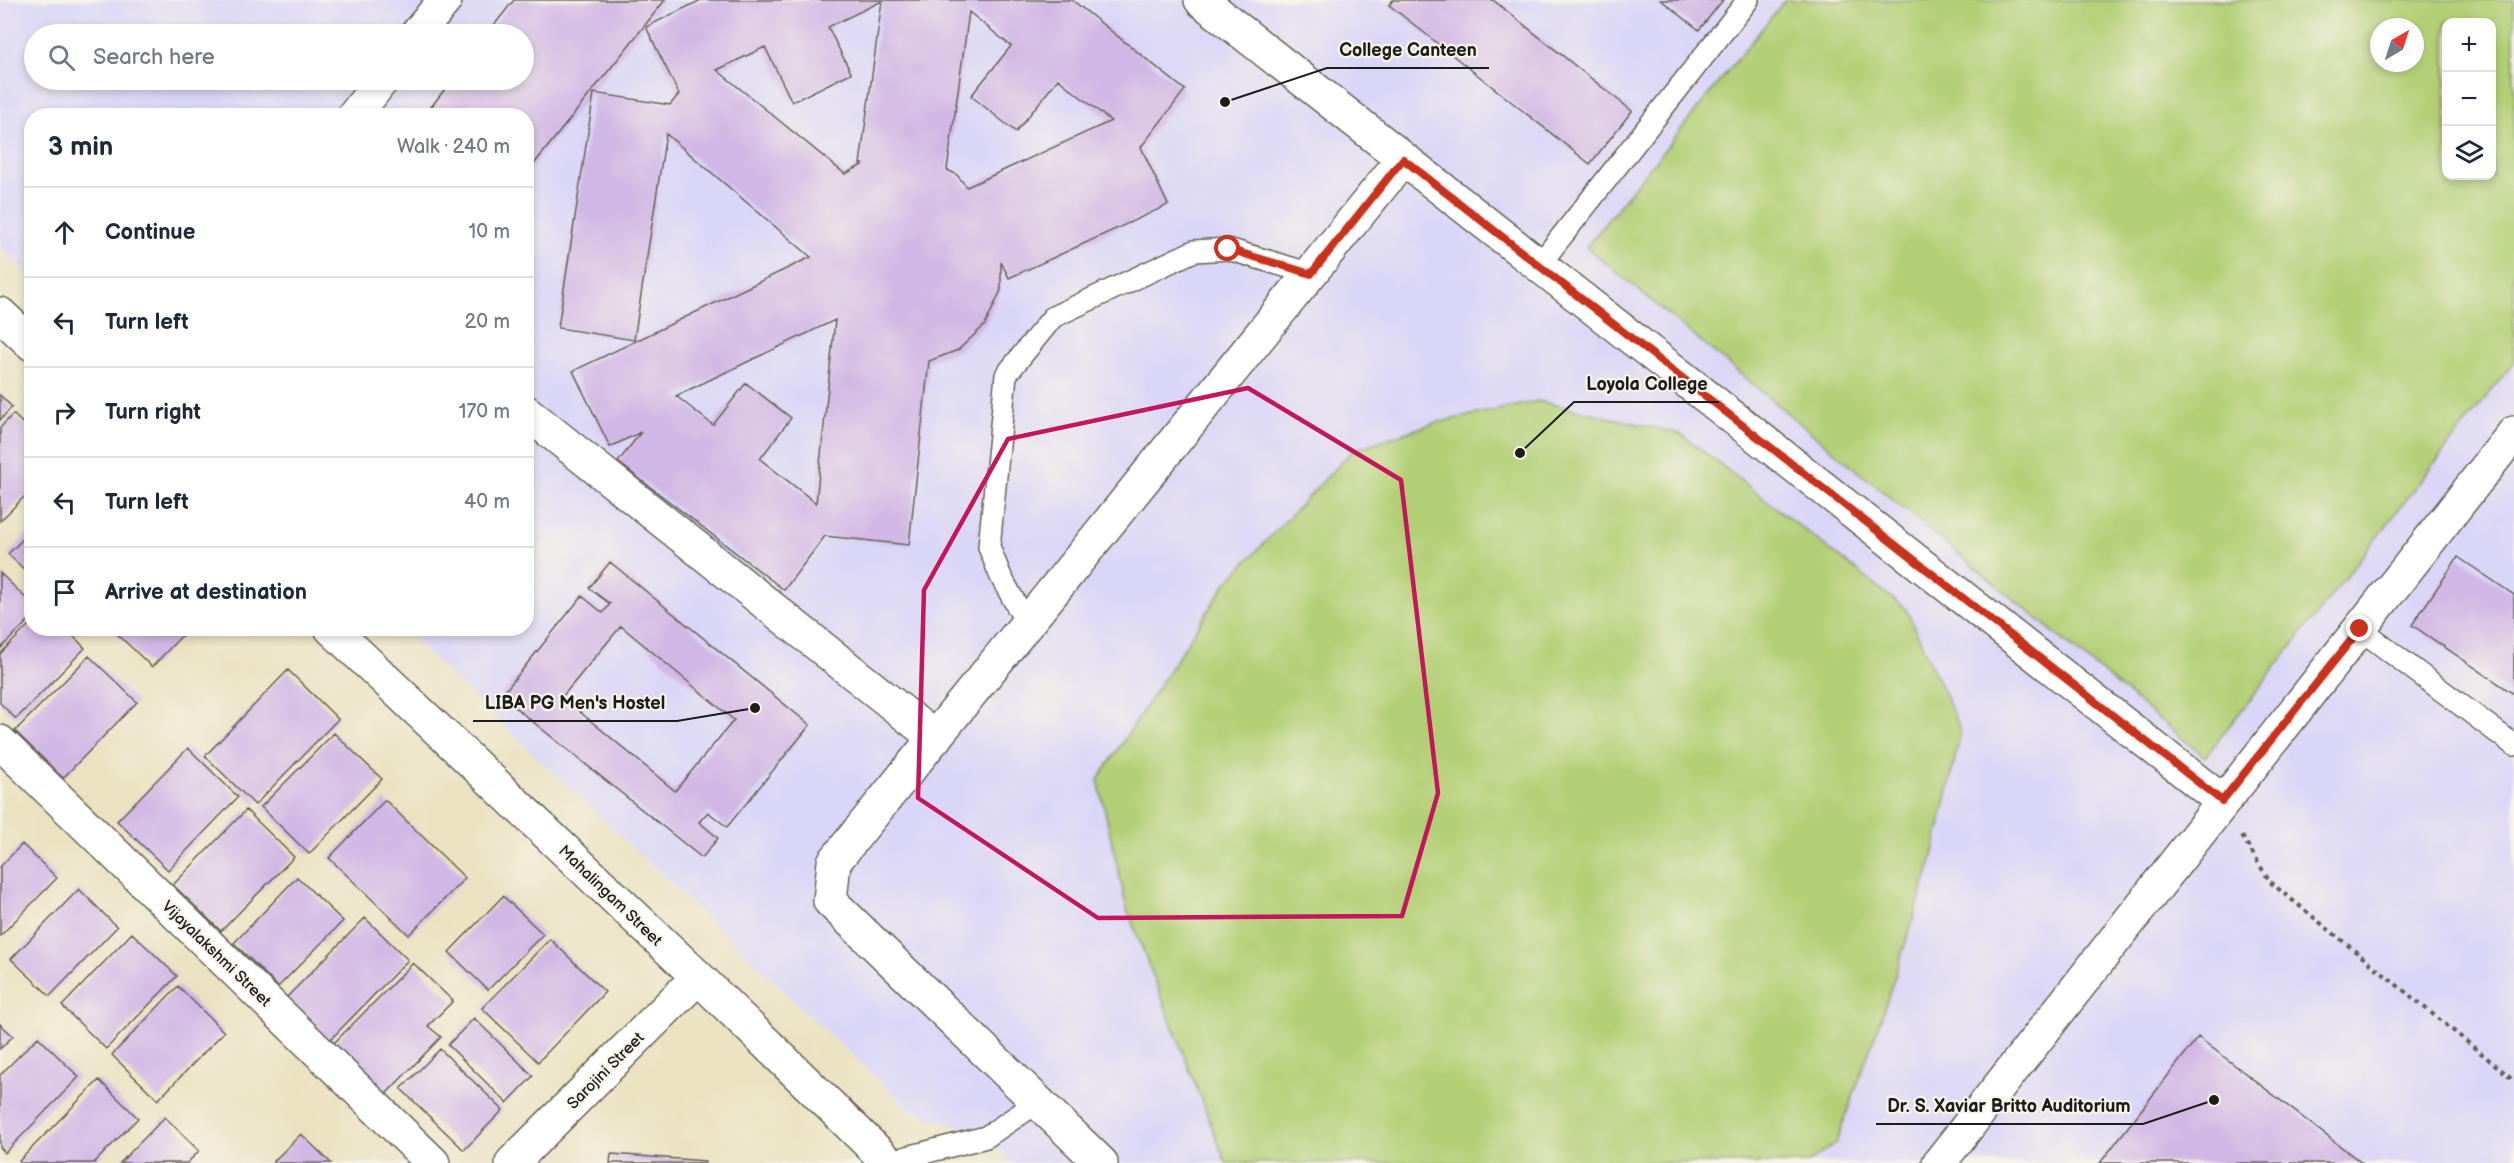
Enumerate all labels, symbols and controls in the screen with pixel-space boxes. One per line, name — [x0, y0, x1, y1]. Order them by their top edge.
north arrow — [2370, 18, 2424, 72]
map controls — [2442, 18, 2496, 180]
button: + — [2442, 18, 2496, 72]
search box — [24, 24, 534, 90]
callout: College Canteen — [1327, 32, 1489, 68]
text: College Canteen — [1339, 40, 1477, 61]
icon: search — [45, 41, 78, 74]
text: Search here — [93, 44, 215, 71]
button: − — [2442, 72, 2496, 126]
button: layers — [2442, 126, 2496, 180]
text: 3 min — [48, 132, 113, 163]
text: Walk · 240 m — [397, 135, 510, 159]
icon: ahead — [48, 216, 81, 249]
text: Continue — [105, 219, 195, 246]
text: 10 m — [469, 220, 510, 244]
route start — [1214, 235, 1240, 261]
icon: left — [48, 306, 81, 339]
text: Turn left — [105, 309, 189, 336]
text: 20 m — [465, 310, 510, 334]
callout: Loyola College — [1574, 366, 1719, 402]
text: Loyola College — [1586, 374, 1708, 395]
icon: right — [48, 396, 81, 429]
text: Turn right — [105, 399, 201, 426]
text: 170 m — [459, 400, 510, 424]
icon: left — [48, 486, 81, 519]
text: Turn left — [105, 489, 189, 516]
text: 40 m — [464, 490, 510, 514]
icon: arrive — [48, 576, 81, 609]
text: Arrive at destination — [105, 579, 307, 606]
route end — [2346, 615, 2372, 641]
callout: LIBA PG Men's Hostel — [473, 685, 677, 721]
text: LIBA PG Men's Hostel — [485, 693, 665, 714]
street label: Mahalingam Street — [554, 842, 666, 950]
street label: Vijayalakshmi Street — [157, 897, 275, 1011]
street label: Sarojini Street — [564, 1028, 649, 1114]
callout: Dr. S. Xaviar Britto Auditorium — [1876, 1088, 2143, 1124]
text: Dr. S. Xaviar Britto Auditorium — [1887, 1096, 2131, 1117]

